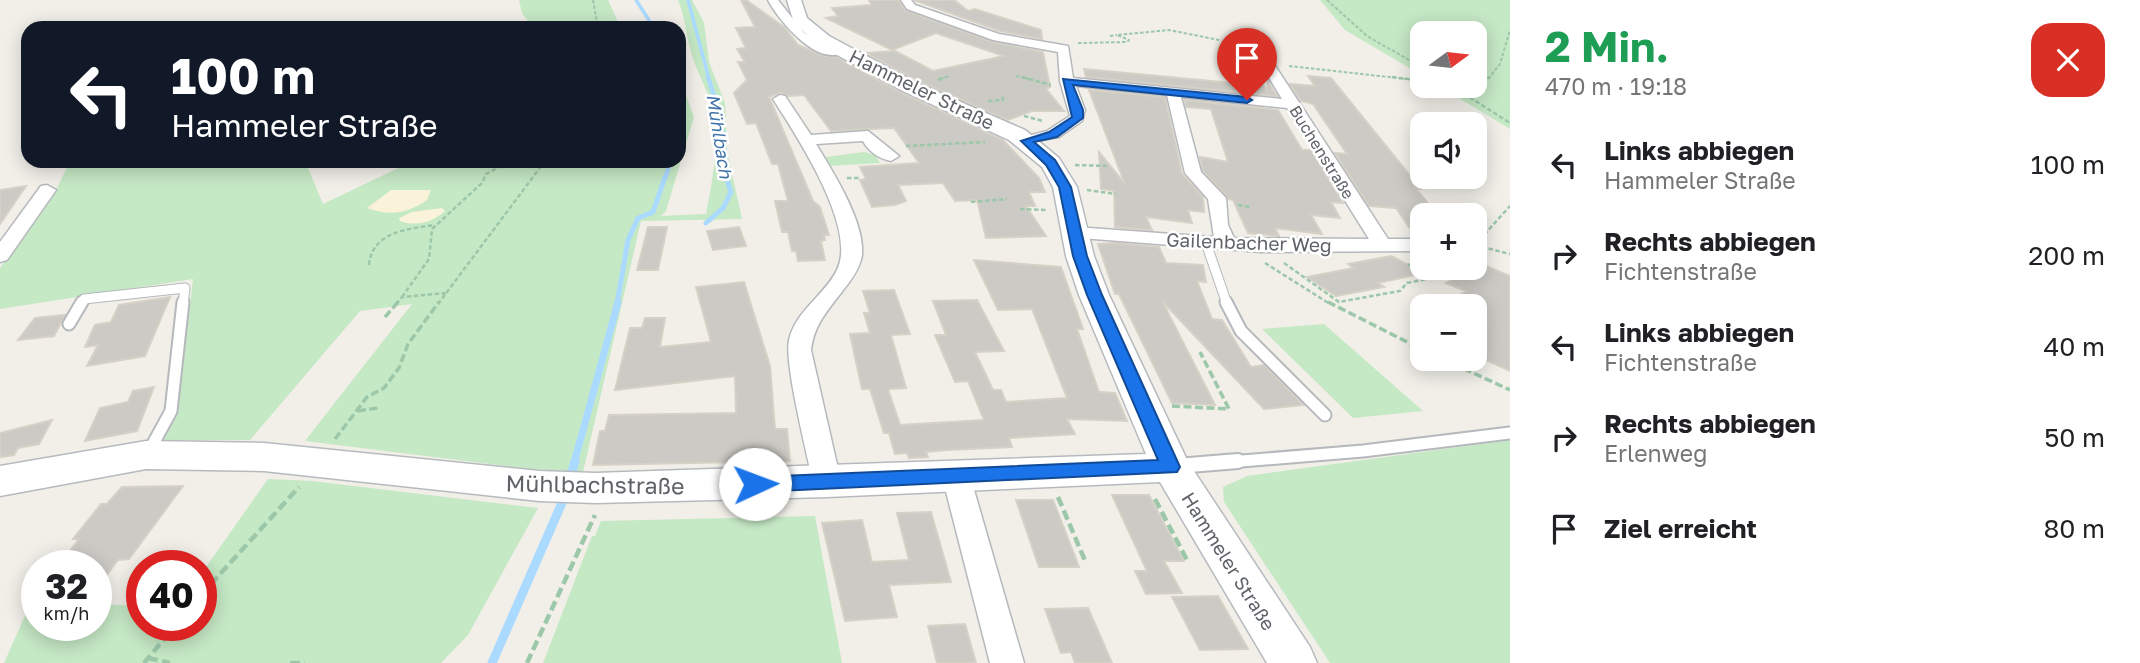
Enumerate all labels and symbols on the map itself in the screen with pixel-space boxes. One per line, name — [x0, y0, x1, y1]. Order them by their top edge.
north arrow — [1410, 21, 1488, 98]
pin — [1217, 28, 1277, 100]
street label: Hammeler Straße — [846, 44, 998, 134]
water label: Mühlbach — [702, 92, 738, 181]
street label: Buchenstraße — [1285, 101, 1359, 203]
street label: Gailenbacher Weg — [1166, 228, 1332, 256]
position arrow — [718, 447, 792, 521]
street label: Mühlbachstraße — [505, 468, 685, 500]
street label: Hammeler Straße — [1177, 488, 1281, 634]
speed limit sign: 40 — [126, 550, 217, 641]

